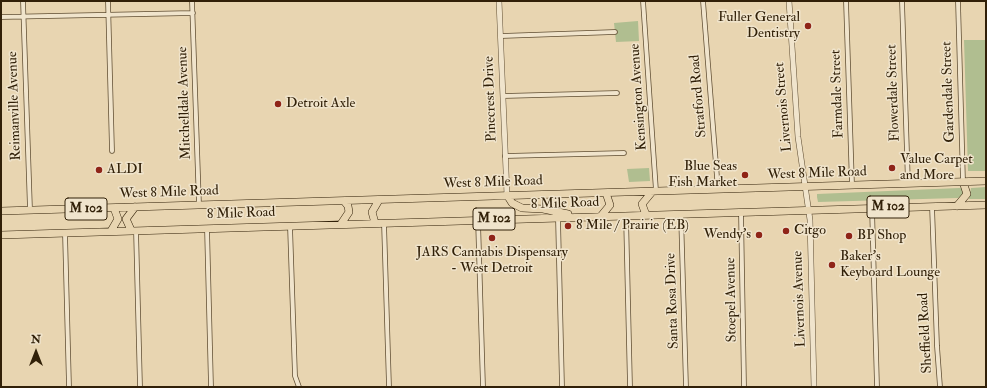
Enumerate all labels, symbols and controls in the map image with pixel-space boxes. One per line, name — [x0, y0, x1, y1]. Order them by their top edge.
place label: Fuller General Dentistry — [718, 10, 800, 42]
marker: Fuller General Dentistry — [803, 21, 813, 31]
street label: Gardendale Street — [939, 41, 959, 143]
street label: Kensington Avenue — [627, 43, 651, 151]
street label: Flowerdale Street — [884, 44, 904, 142]
street label: Mitchelldale Avenue — [175, 46, 195, 160]
street label: Farmdale Street — [828, 49, 848, 139]
street label: Reimanville Avenue — [5, 51, 25, 161]
street label: Stratford Road — [687, 54, 711, 138]
street label: Pinecrest Drive — [481, 56, 501, 142]
street label: Livernois Street — [772, 61, 796, 153]
place label: Detroit Axle — [286, 96, 355, 112]
marker: Detroit Axle — [273, 99, 283, 109]
place label: Value Carpet and More — [900, 152, 973, 184]
place label: Blue Seas Fish Market — [668, 159, 737, 192]
place label: ALDI — [107, 162, 143, 178]
marker: Value Carpet and More — [887, 163, 897, 173]
street label: West 8 Mile Road — [767, 164, 867, 184]
marker: ALDI — [94, 165, 104, 175]
marker: Blue Seas Fish Market — [740, 170, 750, 180]
street label: West 8 Mile Road — [443, 173, 543, 193]
street label: West 8 Mile Road — [119, 183, 219, 203]
street label: 8 Mile Road — [531, 194, 599, 214]
road number: M 102 — [867, 196, 909, 218]
road number: M 102 — [65, 198, 107, 220]
street label: 8 Mile Road — [207, 204, 275, 224]
road number: M 102 — [473, 208, 515, 230]
place label: 8 Mile / Prairie (EB) — [576, 218, 689, 234]
marker: 8 Mile / Prairie (EB) — [563, 221, 573, 231]
place label: Citgo — [794, 223, 826, 239]
marker: Citgo — [781, 226, 791, 236]
place label: Wendy's — [703, 227, 751, 243]
place label: BP Shop — [857, 228, 906, 244]
marker: Wendy's — [754, 230, 764, 240]
marker: BP Shop — [844, 231, 854, 241]
marker: JARS Cannabis Dispensary - West Detroit — [487, 233, 497, 243]
place label: JARS Cannabis Dispensary - West Detroit — [416, 245, 568, 278]
place label: Baker's Keyboard Lounge — [840, 249, 940, 282]
street label: Livernois Avenue — [790, 250, 810, 348]
street label: Santa Rosa Drive — [663, 253, 683, 349]
street label: Stoepel Avenue — [723, 257, 741, 343]
marker: Baker's Keyboard Lounge — [827, 260, 837, 270]
street label: Sheffield Road — [915, 292, 937, 374]
north arrow — [16, 332, 56, 372]
text: N — [31, 333, 41, 346]

